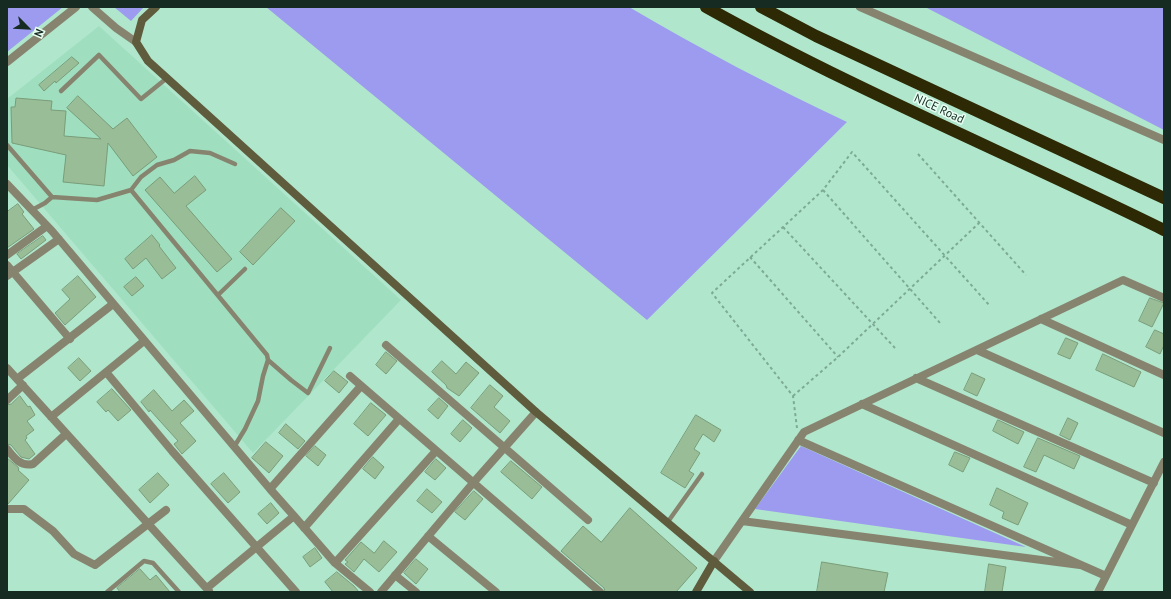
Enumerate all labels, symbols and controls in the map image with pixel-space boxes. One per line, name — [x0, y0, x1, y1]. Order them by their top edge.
north arrow — [8, 8, 48, 48]
text: N — [31, 27, 47, 39]
street label: NICE Road — [912, 91, 966, 127]

